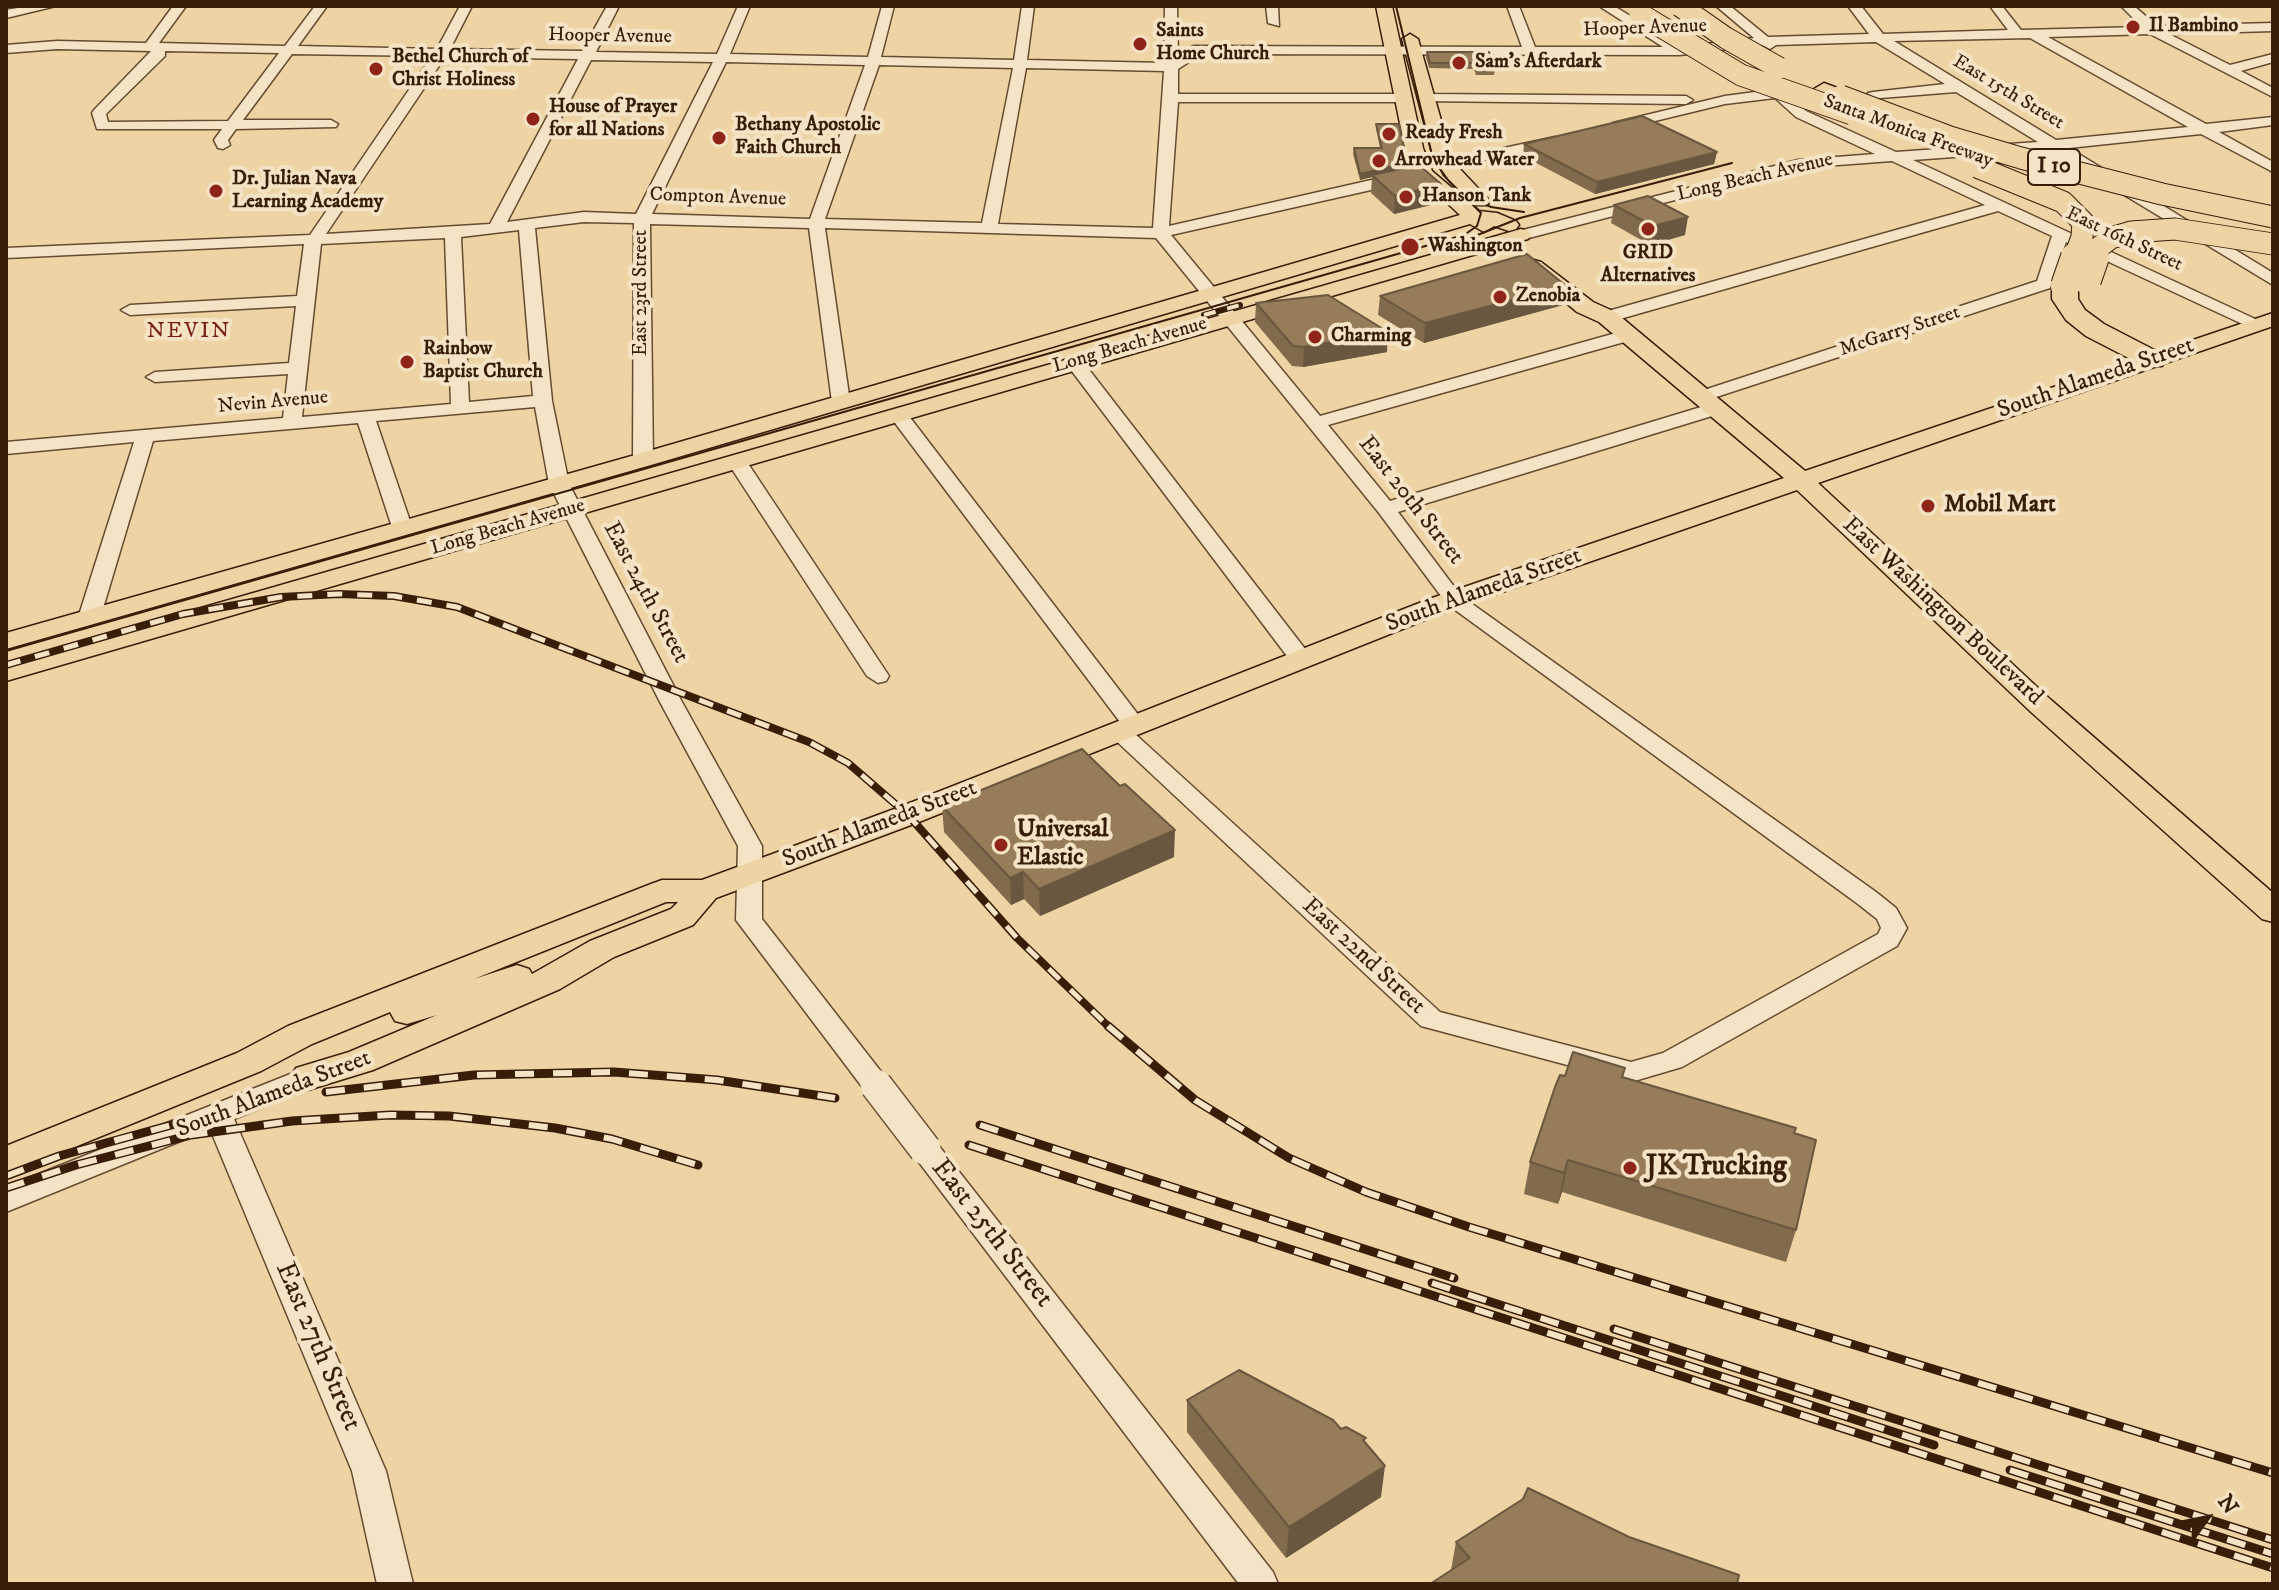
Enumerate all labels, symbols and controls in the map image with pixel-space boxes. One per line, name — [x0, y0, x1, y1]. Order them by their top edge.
street label: Hooper Avenue — [1583, 15, 1707, 43]
place label: Il Bambino — [2149, 15, 2238, 39]
marker: Il Bambino — [2124, 18, 2142, 36]
place label: Saints Home Church — [1156, 20, 1270, 67]
street label: Hooper Avenue — [548, 24, 672, 50]
marker: Saints Home Church — [1131, 35, 1149, 53]
place label: Bethel Church of Christ Holiness — [392, 46, 528, 93]
street label: East 15th Street — [1948, 50, 2068, 136]
place label: Sam's Afterdark — [1475, 51, 1602, 75]
marker: Sam's Afterdark — [1450, 54, 1468, 72]
marker: Bethel Church of Christ Holiness — [367, 60, 385, 78]
street label: Santa Monica Freeway — [1820, 90, 1996, 174]
place label: House of Prayer for all Nations — [549, 96, 677, 143]
marker: House of Prayer for all Nations — [524, 110, 542, 128]
place label: Bethany Apostolic Faith Church — [735, 114, 880, 161]
place label: Ready Fresh — [1405, 122, 1503, 146]
marker: Ready Fresh — [1380, 125, 1398, 143]
marker: Bethany Apostolic Faith Church — [710, 129, 728, 147]
street label: Long Beach Avenue — [1675, 148, 1835, 208]
place label: Arrowhead Water — [1395, 149, 1534, 173]
road number: I 10 — [2028, 149, 2080, 185]
marker: Arrowhead Water — [1370, 152, 1388, 170]
place label: Dr. Julian Nava Learning Academy — [232, 168, 383, 215]
marker: Dr. Julian Nava Learning Academy — [207, 182, 225, 200]
street label: Compton Avenue — [649, 184, 787, 212]
place label: Hanson Tank — [1422, 185, 1531, 209]
marker: Hanson Tank — [1397, 188, 1415, 206]
street label: East 16th Street — [2062, 202, 2186, 278]
marker: GRID Alternatives — [1639, 220, 1657, 238]
street label: East 23rd Street — [630, 230, 654, 356]
place label: Washington — [1428, 235, 1523, 259]
marker: Washington — [1399, 236, 1421, 258]
place label: GRID Alternatives — [1600, 242, 1696, 289]
place label: Zenobia — [1516, 285, 1580, 309]
marker: Zenobia — [1491, 288, 1509, 306]
street label: McGarry Street — [1837, 301, 1963, 363]
street label: Long Beach Avenue — [1050, 313, 1210, 379]
district label: NEVIN — [147, 319, 231, 345]
place label: Charming — [1331, 325, 1411, 349]
marker: Charming — [1306, 328, 1324, 346]
street label: South Alameda Street — [1994, 332, 2198, 426]
place label: Rainbow Baptist Church — [423, 338, 543, 385]
marker: Rainbow Baptist Church — [398, 353, 416, 371]
street label: Nevin Avenue — [217, 386, 329, 420]
street label: East 20th Street — [1351, 431, 1469, 571]
place label: Mobil Mart — [1944, 492, 2056, 520]
street label: Long Beach Avenue — [428, 495, 588, 561]
marker: Mobil Mart — [1919, 497, 1937, 515]
street label: East Washington Boulevard — [1836, 511, 2048, 713]
street label: East 24th Street — [596, 517, 694, 669]
street label: South Alameda Street — [1382, 542, 1586, 640]
street label: South Alameda Street — [779, 775, 981, 875]
place label: Universal Elastic — [1017, 817, 1109, 873]
marker: Universal Elastic — [992, 836, 1010, 854]
street label: East 22nd Street — [1295, 893, 1431, 1021]
street label: South Alameda Street — [173, 1045, 375, 1145]
place label: JK Trucking — [1646, 1151, 1787, 1185]
street label: East 25th Street — [923, 1153, 1059, 1315]
marker: JK Trucking — [1621, 1159, 1639, 1177]
street label: East 27th Street — [266, 1258, 368, 1436]
north arrow — [2167, 1478, 2247, 1558]
text: N — [2211, 1490, 2244, 1520]

